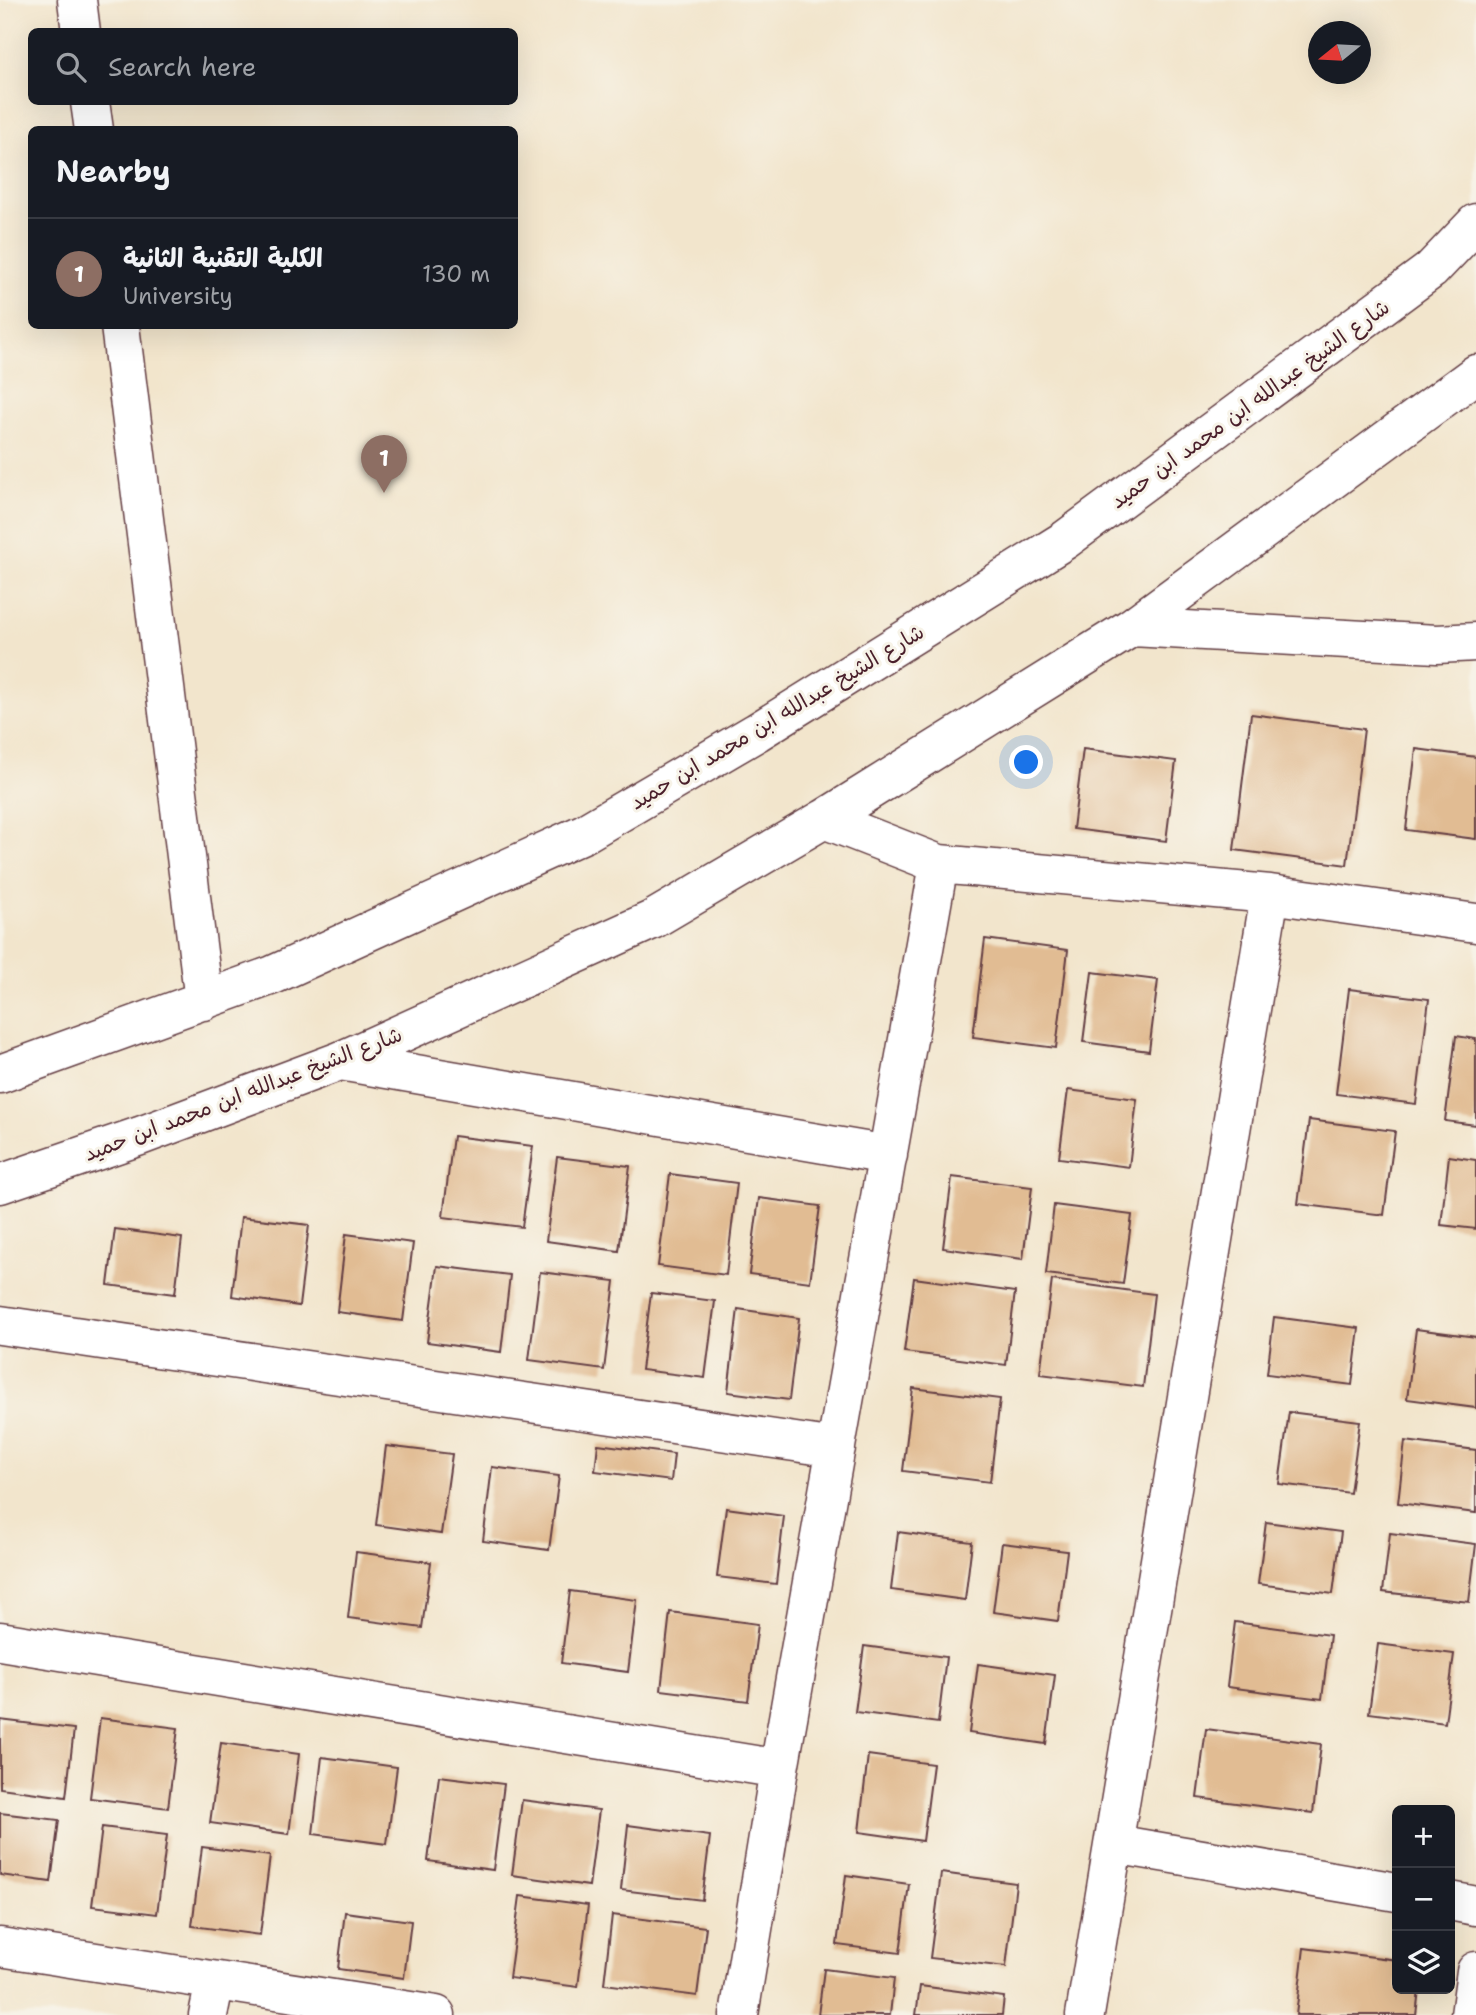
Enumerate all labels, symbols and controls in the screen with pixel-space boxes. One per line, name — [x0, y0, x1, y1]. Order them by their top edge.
north arrow — [1308, 21, 1371, 84]
search box — [28, 28, 518, 105]
icon: search — [52, 48, 90, 86]
text: Search here — [108, 49, 257, 84]
text: Nearby — [56, 151, 171, 192]
text: الكلية التقنية الثانية — [123, 240, 323, 275]
text: 1 — [74, 259, 84, 289]
text: 130 m — [422, 259, 490, 289]
text: University — [123, 281, 233, 311]
street label: شارع الشيخ عبدالله ابن محمد ابن حميد — [1105, 293, 1396, 516]
pin: 1 — [361, 435, 407, 493]
street label: شارع الشيخ عبدالله ابن محمد ابن حميد — [625, 618, 930, 817]
your location — [1009, 745, 1043, 779]
street label: شارع الشيخ عبدالله ابن محمد ابن حميد — [80, 1020, 406, 1169]
map controls — [1392, 1805, 1455, 1994]
button: + — [1392, 1805, 1455, 1868]
button: − — [1392, 1868, 1455, 1931]
button: layers — [1392, 1931, 1455, 1994]

